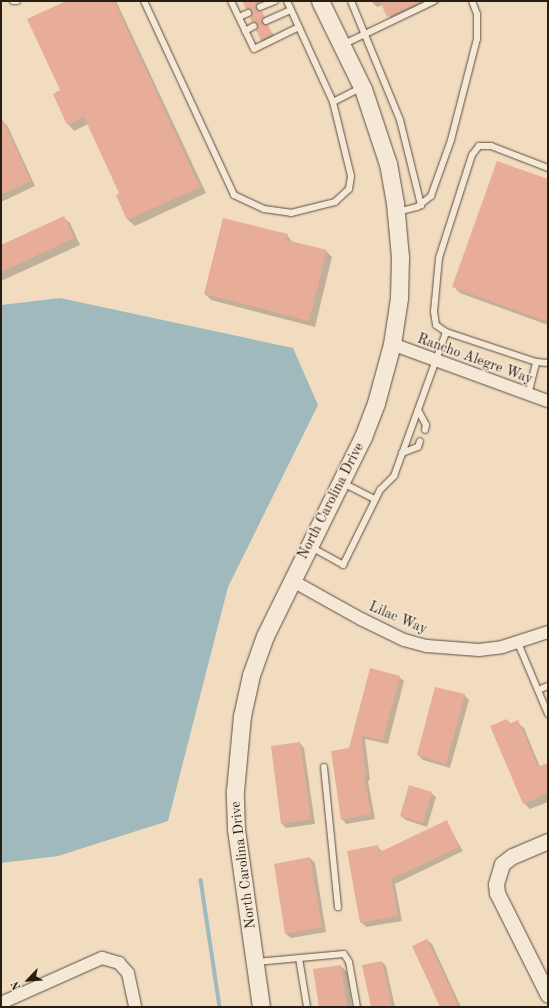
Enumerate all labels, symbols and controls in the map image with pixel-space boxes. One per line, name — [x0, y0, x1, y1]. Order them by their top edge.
street label: Rancho Alegre Way — [415, 330, 535, 388]
street label: North Carolina Drive — [294, 440, 368, 562]
street label: Lilac Way — [366, 598, 430, 638]
street label: North Carolina Drive — [227, 800, 259, 930]
north arrow — [8, 960, 48, 1000]
text: N — [10, 979, 23, 991]

